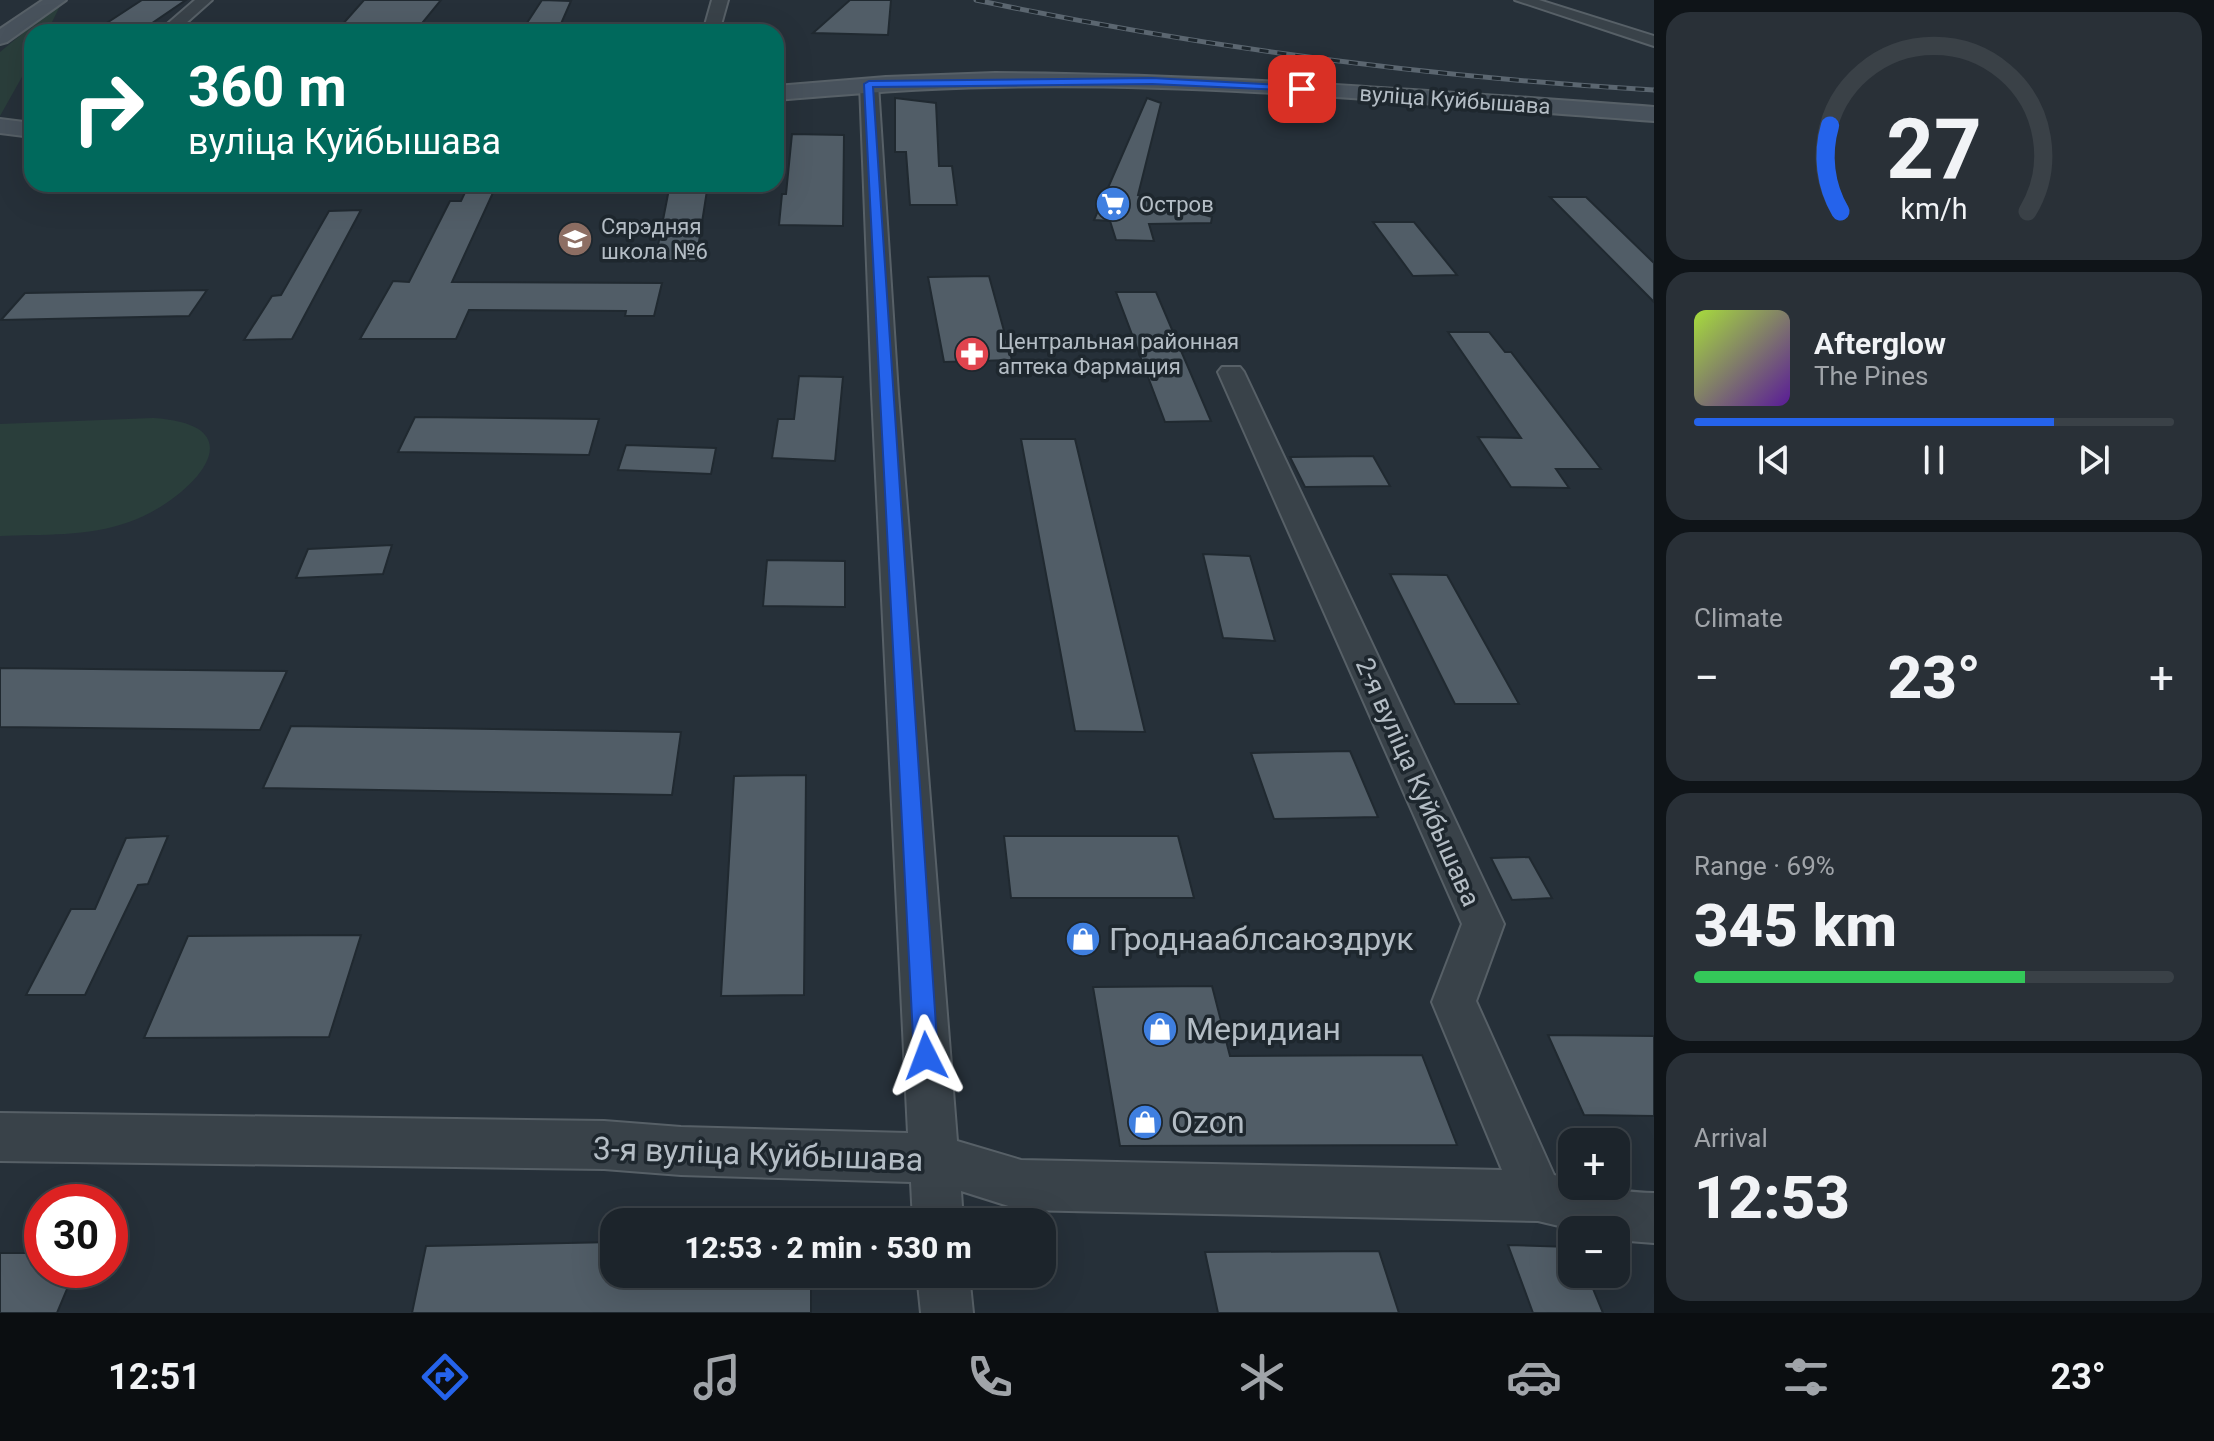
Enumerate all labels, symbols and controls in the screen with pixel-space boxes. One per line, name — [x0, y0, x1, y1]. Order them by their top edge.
text: 360 m — [188, 54, 347, 120]
pin — [1268, 55, 1336, 123]
icon: right — [56, 56, 160, 160]
icon: arrive — [1280, 67, 1324, 111]
street label: вуліца Куйбышава — [1359, 81, 1551, 119]
text: 27 — [1886, 101, 1982, 198]
text: вуліца Куйбышава — [188, 121, 501, 163]
supermarket icon: Остров — [1094, 185, 1132, 223]
place label: Остров — [1139, 192, 1214, 217]
text: km/h — [1900, 192, 1968, 226]
place label: Сярэдняя школа №6 — [601, 214, 708, 264]
school or university icon: Сярэдняя школа №6 — [556, 220, 594, 258]
text: Afterglow — [1814, 326, 1946, 361]
place label: Центральная районная аптека Фармация — [998, 329, 1239, 379]
pharmacy icon: Центральная районная аптека Фармация — [953, 335, 991, 373]
text: The Pines — [1814, 361, 1928, 391]
icon: previous — [1752, 438, 1796, 482]
icon: pause — [1912, 438, 1956, 482]
icon: next — [2072, 438, 2116, 482]
text: Climate — [1694, 603, 1783, 633]
text: 23° — [1888, 642, 1981, 713]
text: − — [1694, 652, 1719, 704]
text: + — [2149, 652, 2174, 704]
street label: 2-я вуліца Куйбышава — [1350, 653, 1486, 911]
text: Range · 69% — [1694, 851, 1835, 881]
text: 345 km — [1694, 890, 1897, 961]
shop icon: Гроднааблсаюздрук — [1064, 920, 1102, 958]
place label: Гроднааблсаюздрук — [1109, 920, 1414, 958]
shop icon: Меридиан — [1141, 1010, 1179, 1048]
place label: Меридиан — [1186, 1010, 1341, 1048]
position arrow — [884, 1014, 968, 1098]
shop icon: Ozon — [1126, 1103, 1164, 1141]
place label: Ozon — [1171, 1103, 1245, 1141]
text: Arrival — [1694, 1123, 1768, 1153]
map controls — [1558, 1128, 1630, 1288]
button: + — [1558, 1128, 1630, 1200]
street label: 3-я вуліца Куйбышава — [592, 1129, 924, 1179]
text: 12:53 — [1694, 1162, 1850, 1233]
speed limit sign: 30 — [24, 1184, 128, 1288]
button: − — [1558, 1216, 1630, 1288]
text: 12:53 · 2 min · 530 m — [684, 1230, 972, 1265]
icon: directions — [417, 1349, 473, 1405]
icon: music — [689, 1349, 745, 1405]
icon: phone — [962, 1349, 1018, 1405]
icon: climate — [1234, 1349, 1290, 1405]
icon: car — [1506, 1349, 1562, 1405]
icon: filters — [1778, 1349, 1834, 1405]
text: 12:51 — [108, 1356, 201, 1398]
text: 23° — [2051, 1356, 2106, 1398]

